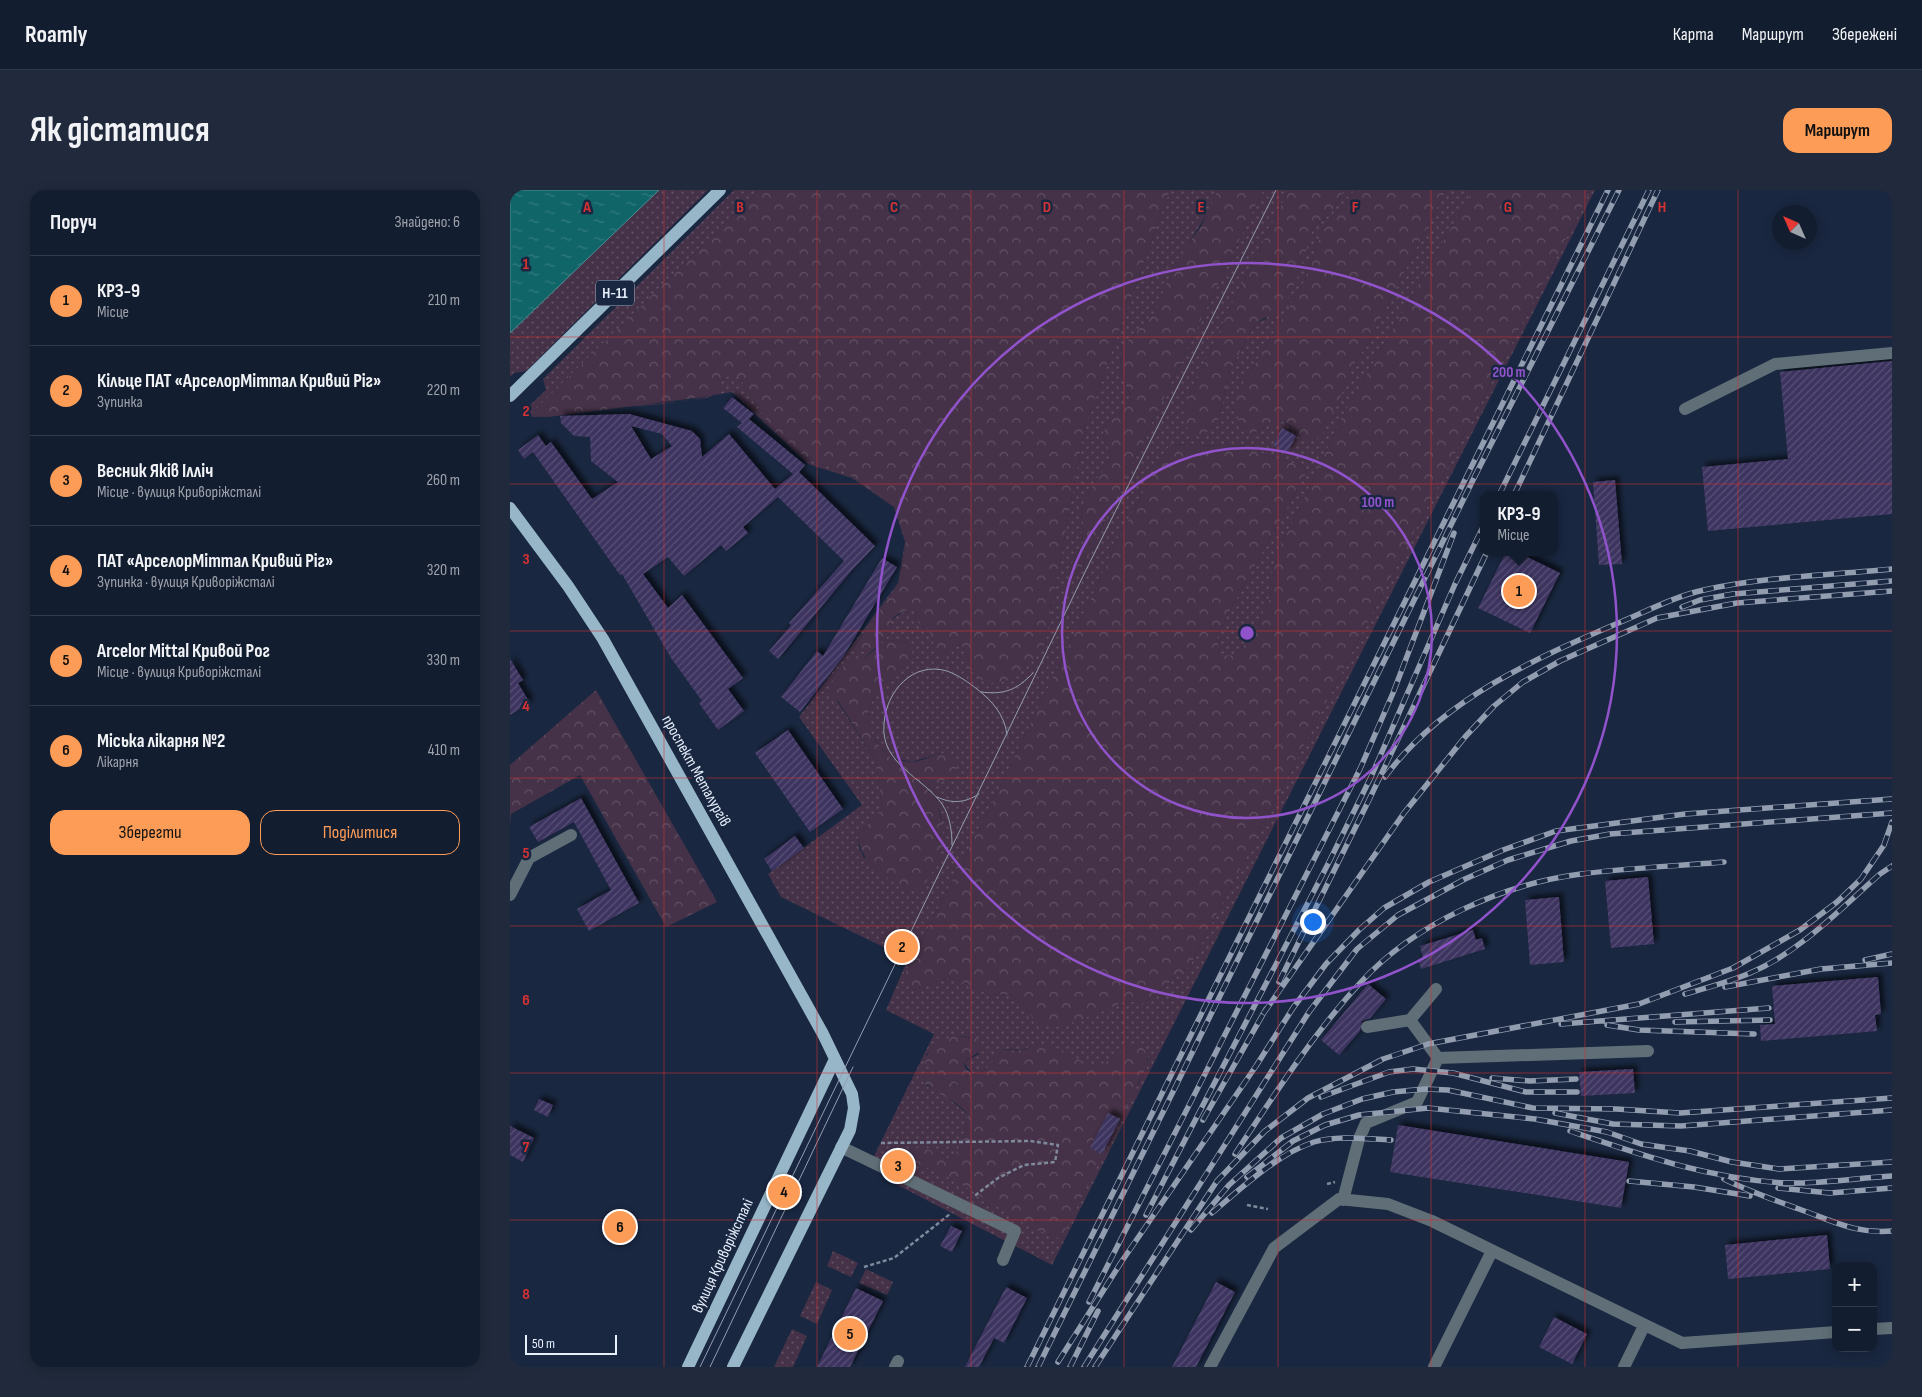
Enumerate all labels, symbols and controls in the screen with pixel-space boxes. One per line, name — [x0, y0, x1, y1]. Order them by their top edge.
text: Roamly — [25, 20, 88, 49]
text: Карта — [1673, 24, 1714, 45]
text: Маршрут — [1742, 24, 1804, 45]
text: Збережені — [1832, 24, 1897, 45]
button: Маршрут — [1783, 108, 1892, 153]
text: Як дістатися — [30, 109, 210, 152]
text: A — [582, 198, 591, 217]
text: B — [736, 198, 744, 217]
text: C — [890, 198, 898, 217]
text: D — [1043, 198, 1051, 217]
text: E — [1198, 198, 1205, 217]
text: F — [1352, 198, 1359, 217]
text: G — [1504, 198, 1512, 217]
text: H — [1658, 198, 1666, 217]
north arrow — [1772, 205, 1817, 250]
text: Поруч — [50, 210, 97, 235]
text: Знайдено: 6 — [394, 213, 460, 232]
text: 1 — [523, 255, 530, 274]
text: КРЗ-9 — [97, 280, 140, 303]
road number: Н-11 — [596, 280, 634, 306]
text: 1 — [63, 291, 69, 310]
text: 210 m — [428, 291, 460, 310]
text: Місце — [97, 303, 129, 322]
text: 200 m — [1492, 363, 1526, 382]
text: Кільце ПАТ «АрселорМіттал Кривий Ріг» — [97, 370, 381, 393]
text: 2 — [62, 381, 70, 400]
text: 220 m — [427, 381, 460, 400]
text: Зупинка — [97, 393, 143, 412]
text: 2 — [522, 402, 530, 421]
text: Весник Яків Ілліч — [97, 460, 213, 483]
text: 3 — [62, 471, 70, 490]
text: 260 m — [426, 471, 460, 490]
text: Місце · вулиця Криворіжсталі — [97, 483, 261, 502]
popup — [1480, 491, 1558, 556]
text: 100 m — [1362, 493, 1394, 512]
text: КРЗ-9 — [1497, 503, 1541, 526]
text: Місце — [1497, 526, 1530, 545]
text: ПАТ «АрселорМіттал Кривий Ріг» — [97, 550, 333, 573]
text: 3 — [522, 550, 530, 569]
text: 4 — [62, 561, 70, 580]
text: 320 m — [427, 561, 460, 580]
pin: 1 — [1503, 572, 1535, 610]
text: Зупинка · вулиця Криворіжсталі — [97, 573, 275, 592]
centre of rings — [1238, 624, 1256, 642]
text: Arcelor Mittal Кривой Рог — [97, 640, 270, 663]
text: 5 — [62, 651, 70, 670]
text: 330 m — [427, 651, 460, 670]
text: Місце · вулиця Криворіжсталі — [97, 663, 261, 682]
text: 4 — [522, 697, 530, 716]
street label: проспект Металургів — [657, 712, 735, 830]
text: Міська лікарня №2 — [97, 730, 225, 753]
text: 6 — [62, 741, 70, 760]
text: 410 m — [428, 741, 460, 760]
text: Лікарня — [97, 753, 138, 772]
button: Зберегти — [50, 810, 250, 855]
button: Поділитися — [260, 810, 460, 855]
text: 5 — [522, 844, 530, 863]
your location — [1300, 909, 1326, 935]
pin: 2 — [886, 928, 918, 966]
text: 6 — [522, 991, 530, 1010]
text: 7 — [523, 1138, 530, 1157]
pin: 3 — [882, 1147, 914, 1185]
pin: 4 — [768, 1173, 800, 1211]
street label: вулиця Криворіжсталі — [688, 1196, 758, 1316]
pin: 6 — [604, 1208, 636, 1246]
map controls — [1832, 1262, 1877, 1352]
button: + — [1832, 1262, 1877, 1307]
text: 8 — [522, 1285, 530, 1304]
button: − — [1832, 1307, 1877, 1352]
pin: 5 — [834, 1315, 866, 1353]
scale bar — [525, 1332, 618, 1355]
text: 50 m — [532, 1335, 555, 1352]

